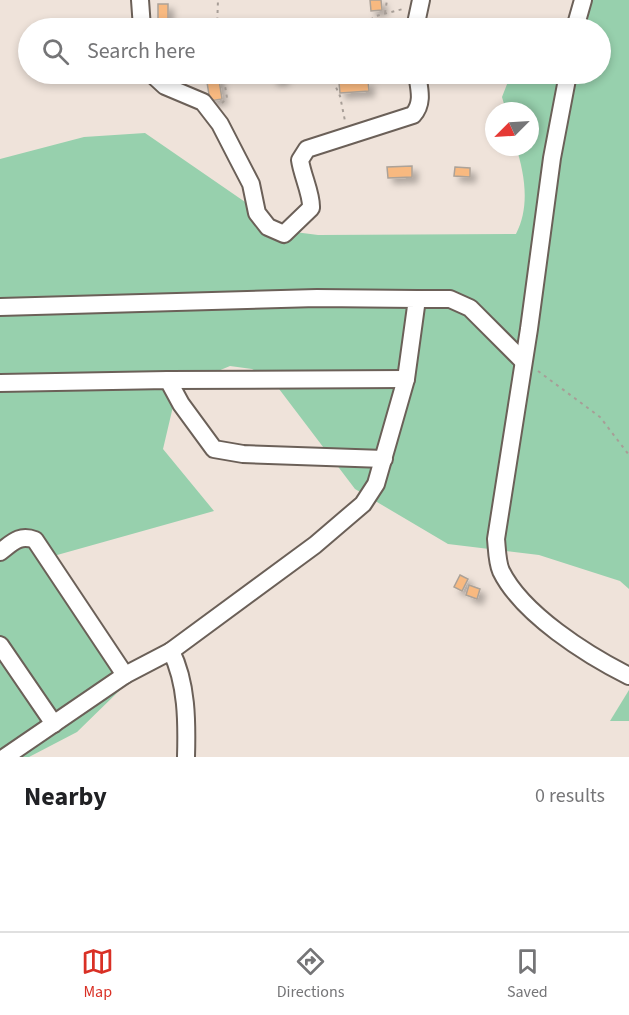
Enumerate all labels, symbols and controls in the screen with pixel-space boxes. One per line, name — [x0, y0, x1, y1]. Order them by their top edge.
search box — [18, 18, 611, 84]
icon: search — [39, 35, 72, 68]
text: Search here — [87, 35, 195, 67]
north arrow — [485, 102, 539, 156]
text: Nearby — [24, 778, 107, 815]
text: 0 results — [535, 782, 605, 810]
tab: Map — [81, 945, 114, 1003]
tab: Directions — [277, 945, 344, 1003]
tab: Saved — [507, 945, 548, 1003]

